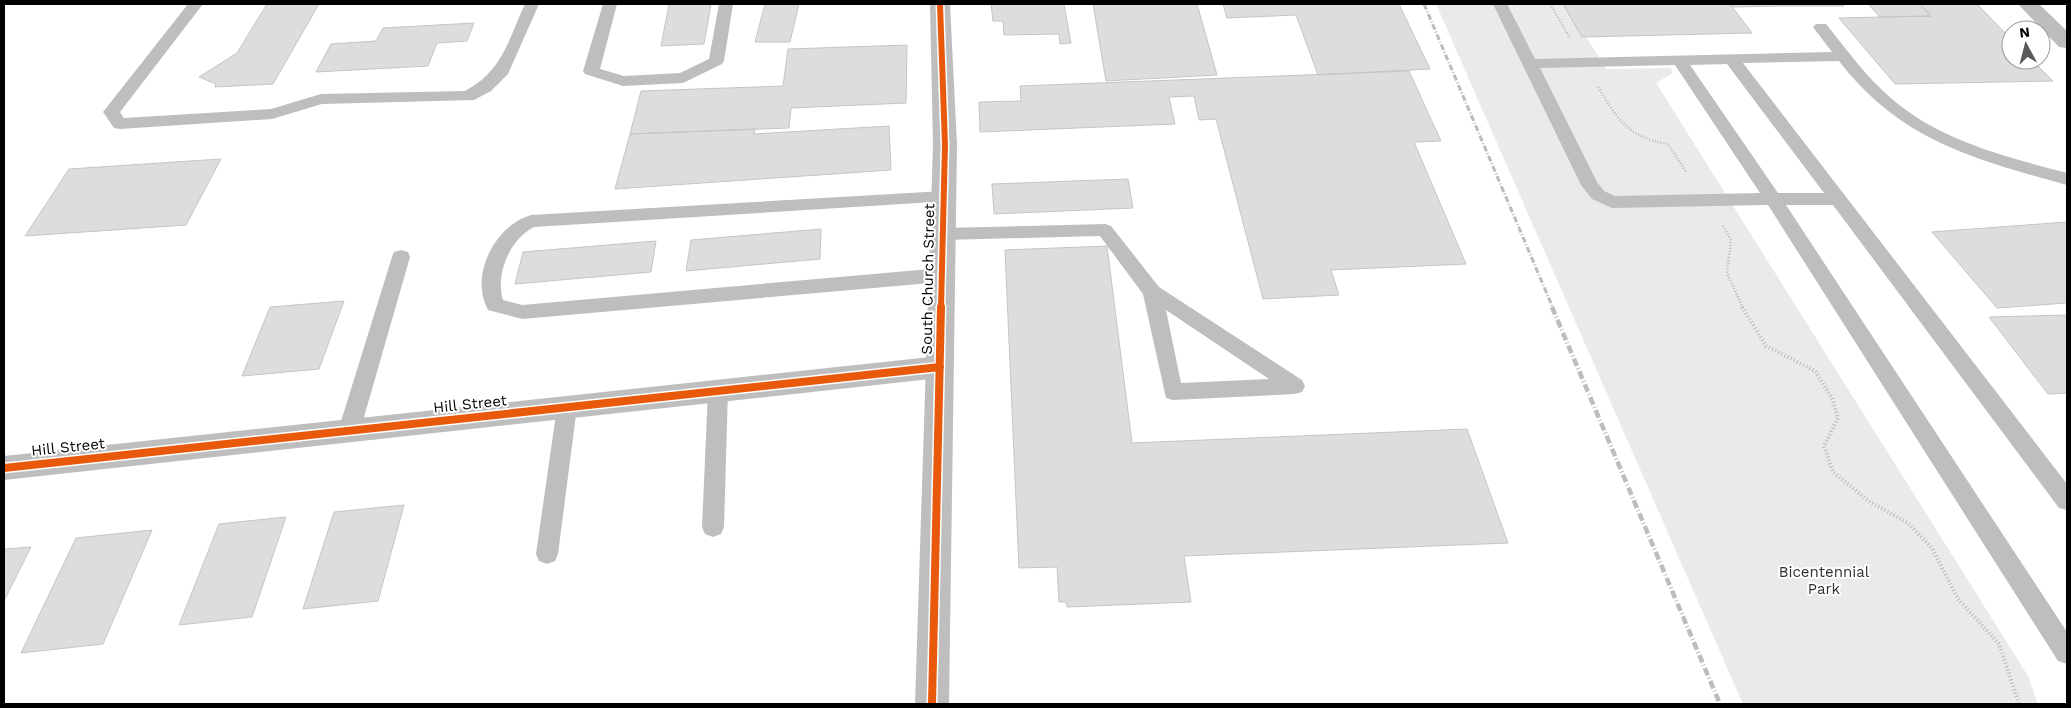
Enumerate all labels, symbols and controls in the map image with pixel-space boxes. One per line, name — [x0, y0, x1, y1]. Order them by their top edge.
north arrow — [2001, 20, 2051, 70]
text: N — [2018, 24, 2031, 41]
street label: South Church Street — [918, 203, 938, 355]
street label: Hill Street — [432, 391, 508, 417]
street label: Hill Street — [30, 434, 106, 460]
park label: Bicentennial Park — [1779, 563, 1870, 598]

